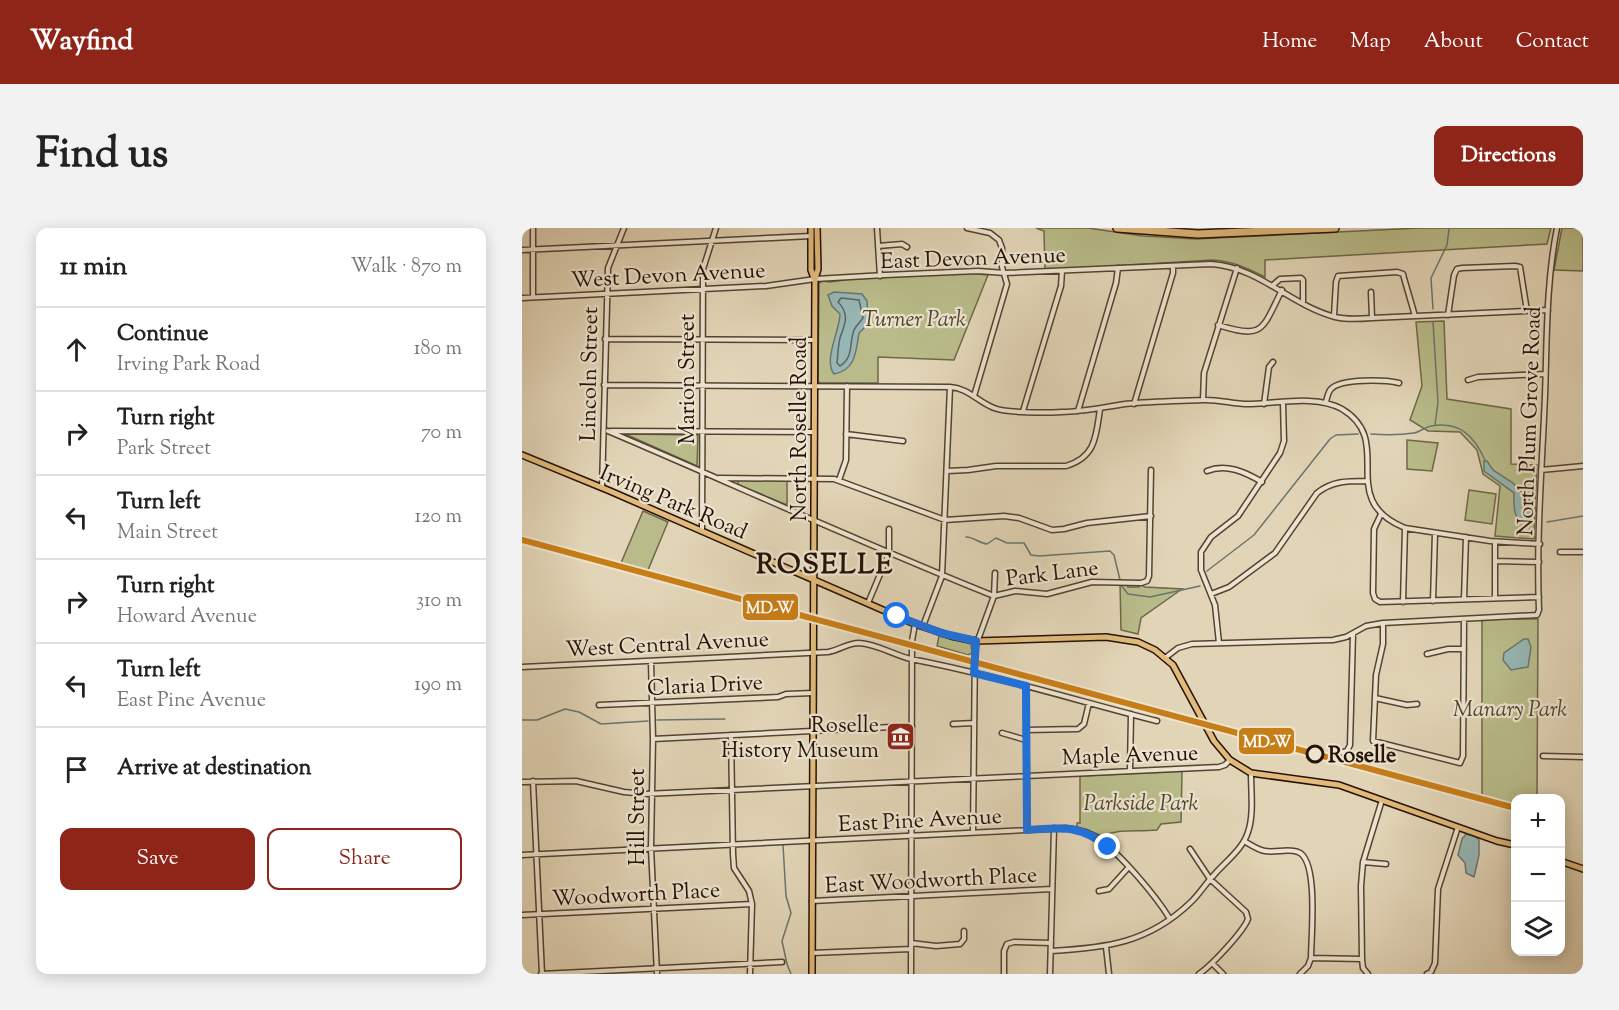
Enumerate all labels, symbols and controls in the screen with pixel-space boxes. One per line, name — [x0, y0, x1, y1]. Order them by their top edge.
text: Wayfind — [30, 22, 133, 62]
text: Home — [1262, 27, 1317, 57]
text: Map — [1350, 27, 1391, 57]
text: About — [1424, 27, 1483, 57]
text: Contact — [1516, 27, 1589, 57]
text: Find us — [36, 126, 168, 186]
button: Directions — [1434, 126, 1583, 186]
street label: East Devon Avenue — [880, 241, 1066, 279]
text: 11 min — [60, 249, 127, 286]
text: Walk · 870 m — [350, 253, 462, 282]
street label: West Devon Avenue — [570, 256, 766, 298]
park label: Turner Park — [862, 305, 966, 337]
street label: Lincoln Street — [574, 306, 608, 442]
street label: North Plum Grove Road — [1511, 306, 1551, 536]
street label: Marion Street — [673, 313, 705, 444]
text: Continue — [117, 319, 208, 351]
icon: ahead — [60, 333, 93, 366]
text: 180 m — [414, 335, 462, 364]
street label: North Roselle Road — [785, 336, 817, 522]
text: Irving Park Road — [117, 351, 260, 380]
text: Turn right — [117, 403, 214, 435]
icon: right — [60, 417, 93, 450]
text: 70 m — [421, 419, 462, 448]
text: Park Street — [117, 435, 211, 464]
street label: Irving Park Road — [594, 458, 752, 549]
text: Turn left — [117, 487, 200, 519]
icon: left — [60, 501, 93, 534]
text: 120 m — [414, 503, 462, 532]
text: Main Street — [117, 519, 218, 548]
district label: ROSELLE — [756, 546, 894, 586]
street label: Park Lane — [1004, 553, 1101, 597]
text: Turn right — [117, 571, 214, 603]
icon: right — [60, 585, 93, 618]
text: 310 m — [416, 587, 462, 616]
line badge: MD-W — [742, 593, 799, 621]
text: MD-W — [746, 598, 795, 621]
route start — [883, 602, 909, 628]
text: Howard Avenue — [117, 603, 257, 632]
street label: West Central Avenue — [565, 625, 770, 667]
text: Turn left — [117, 655, 200, 687]
street label: Claria Drive — [646, 668, 764, 706]
icon: left — [60, 669, 93, 702]
text: 190 m — [414, 671, 462, 700]
text: East Pine Avenue — [117, 687, 266, 716]
park label: Manary Park — [1453, 695, 1567, 727]
place label: Roselle History Museum — [721, 711, 879, 768]
museum icon: Roselle History Museum — [884, 721, 916, 753]
line badge: MD-W — [1238, 727, 1295, 755]
text: MD-W — [1243, 732, 1292, 755]
street label: Maple Avenue — [1061, 739, 1199, 775]
place label: Roselle — [1328, 741, 1396, 773]
marker: Roselle — [1306, 745, 1324, 763]
icon: arrive — [60, 753, 93, 786]
text: Arrive at destination — [117, 753, 312, 785]
street label: Hill Street — [623, 768, 655, 866]
park label: Parkside Park — [1083, 789, 1199, 821]
map controls — [1511, 794, 1565, 956]
button: + — [1511, 794, 1565, 848]
street label: East Pine Avenue — [838, 802, 1003, 842]
button: Save — [60, 828, 255, 890]
button: Share — [267, 828, 462, 890]
route end — [1094, 833, 1120, 859]
button: − — [1511, 848, 1565, 902]
street label: East Woodworth Place — [824, 860, 1038, 904]
street label: Woodworth Place — [551, 876, 721, 916]
button: layers — [1511, 902, 1565, 956]

